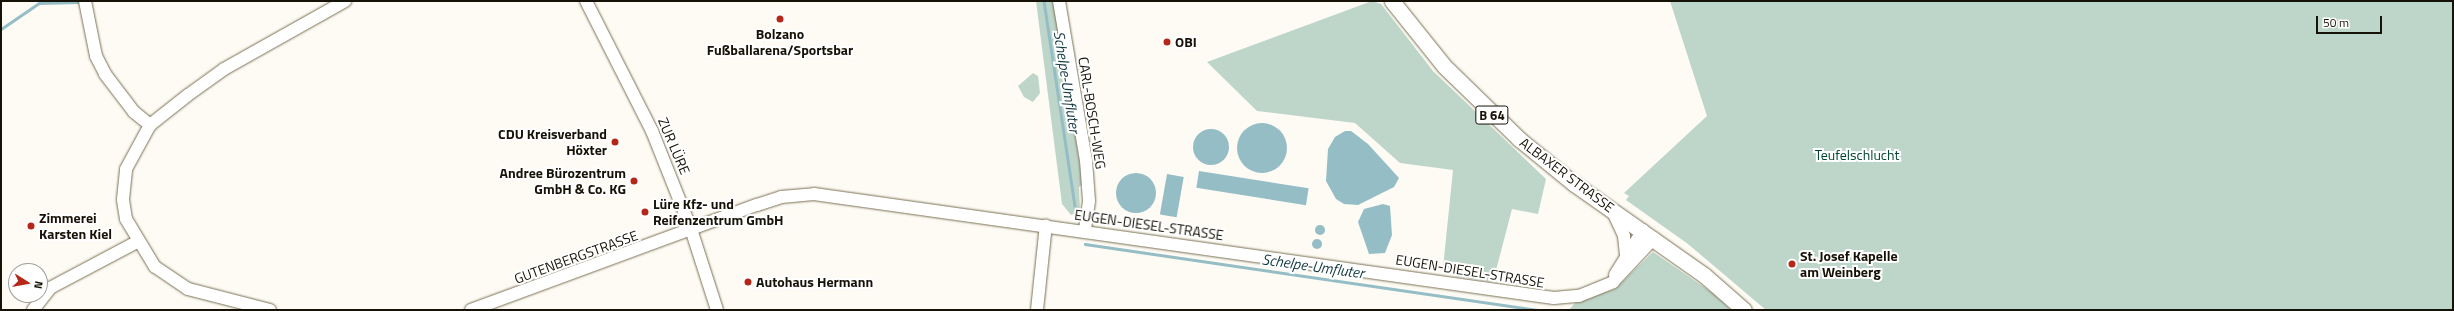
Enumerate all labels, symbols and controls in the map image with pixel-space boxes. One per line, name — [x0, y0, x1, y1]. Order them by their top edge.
scale bar — [2318, 8, 2384, 34]
text: 50 m — [2323, 13, 2349, 32]
marker: Bolzano Fußballarena/Sportsbar — [775, 14, 785, 24]
place label: Bolzano Fußballarena/Sportsbar — [707, 26, 853, 58]
water label: Schelpe-Umfluter — [1050, 30, 1084, 134]
place label: OBI — [1175, 34, 1197, 50]
marker: OBI — [1162, 37, 1172, 47]
street label: CARL-BOSCH-WEG — [1075, 56, 1109, 170]
road number: B 64 — [1475, 104, 1509, 126]
street label: ZUR LÜRE — [655, 115, 693, 177]
place label: CDU Kreisverband Höxter — [498, 126, 607, 158]
street label: ALBAXER STRASSE — [1517, 134, 1617, 216]
marker: CDU Kreisverband Höxter — [610, 137, 620, 147]
park label: Teufelschlucht — [1815, 147, 1899, 163]
place label: Andree Bürozentrum GmbH & Co. KG — [500, 165, 626, 198]
marker: Andree Bürozentrum GmbH & Co. KG — [629, 176, 639, 186]
place label: Lüre Kfz- und Reifenzentrum GmbH — [653, 196, 784, 228]
street label: EUGEN-DIESEL-STRASSE — [1073, 206, 1225, 244]
marker: Lüre Kfz- und Reifenzentrum GmbH — [640, 207, 650, 217]
place label: Zimmerei Karsten Kiel — [39, 210, 112, 242]
marker: Zimmerei Karsten Kiel — [26, 221, 36, 231]
street label: GUTENBERGSTRASSE — [512, 227, 640, 287]
place label: St. Josef Kapelle am Weinberg — [1800, 248, 1898, 280]
water label: Schelpe-Umfluter — [1261, 250, 1365, 282]
street label: EUGEN-DIESEL-STRASSE — [1394, 251, 1546, 291]
marker: St. Josef Kapelle am Weinberg — [1787, 259, 1797, 269]
north arrow — [8, 263, 48, 303]
place label: Autohaus Hermann — [756, 274, 873, 290]
marker: Autohaus Hermann — [743, 277, 753, 287]
text: N — [30, 280, 47, 290]

